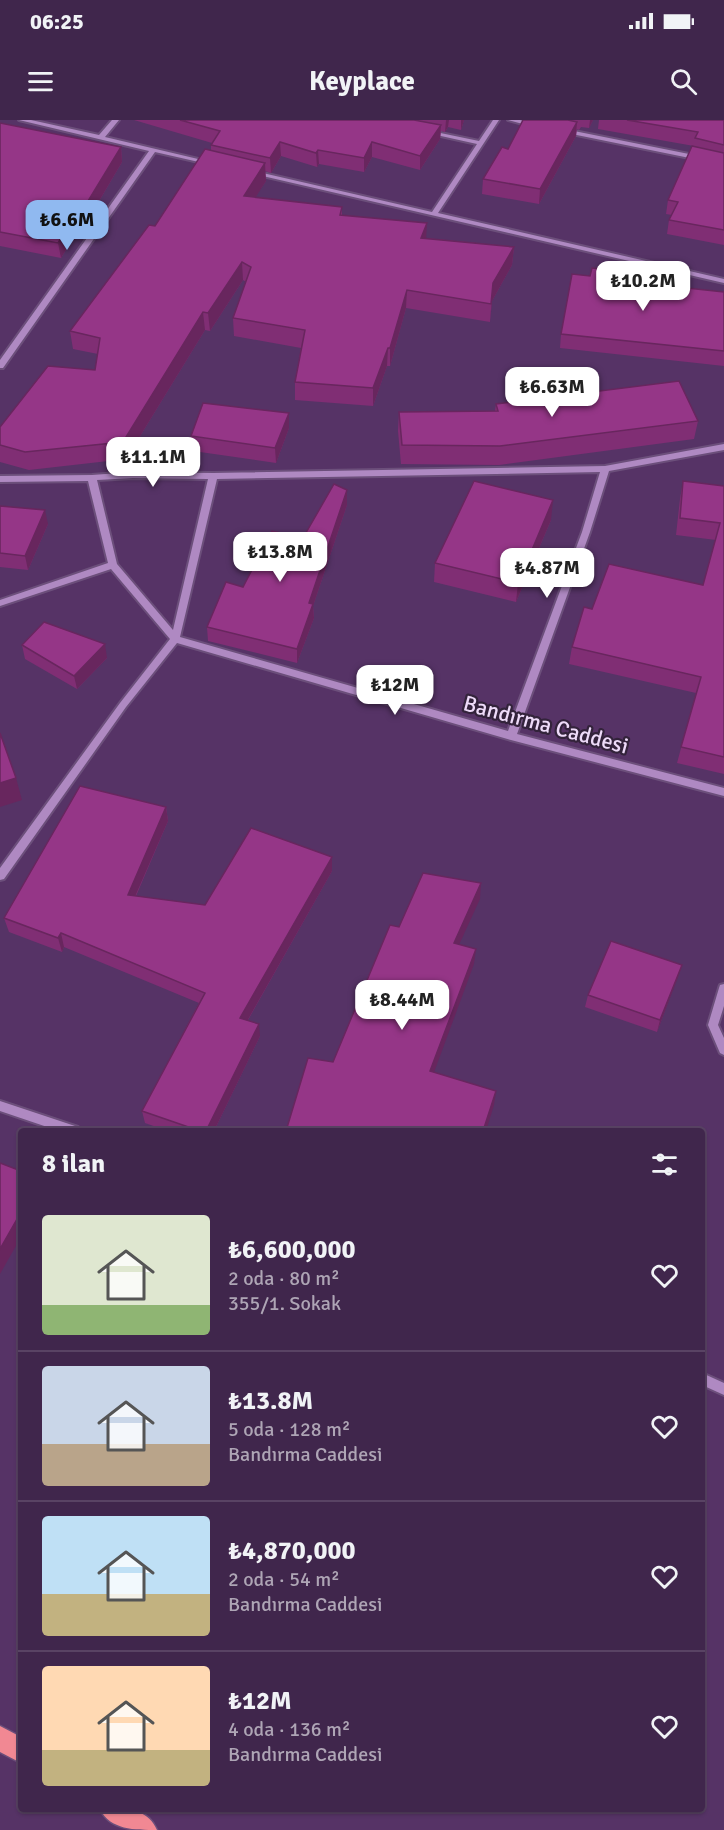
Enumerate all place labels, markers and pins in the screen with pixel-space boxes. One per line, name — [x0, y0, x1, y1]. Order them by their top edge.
pin: ₺6.6M — [25, 200, 109, 251]
pin: ₺10.2M — [594, 261, 692, 312]
pin: ₺6.63M — [503, 367, 601, 418]
pin: ₺11.1M — [104, 437, 202, 488]
pin: ₺13.8M — [231, 532, 329, 583]
pin: ₺4.87M — [498, 548, 596, 599]
pin: ₺12M — [359, 665, 431, 716]
pin: ₺8.44M — [353, 980, 451, 1031]

